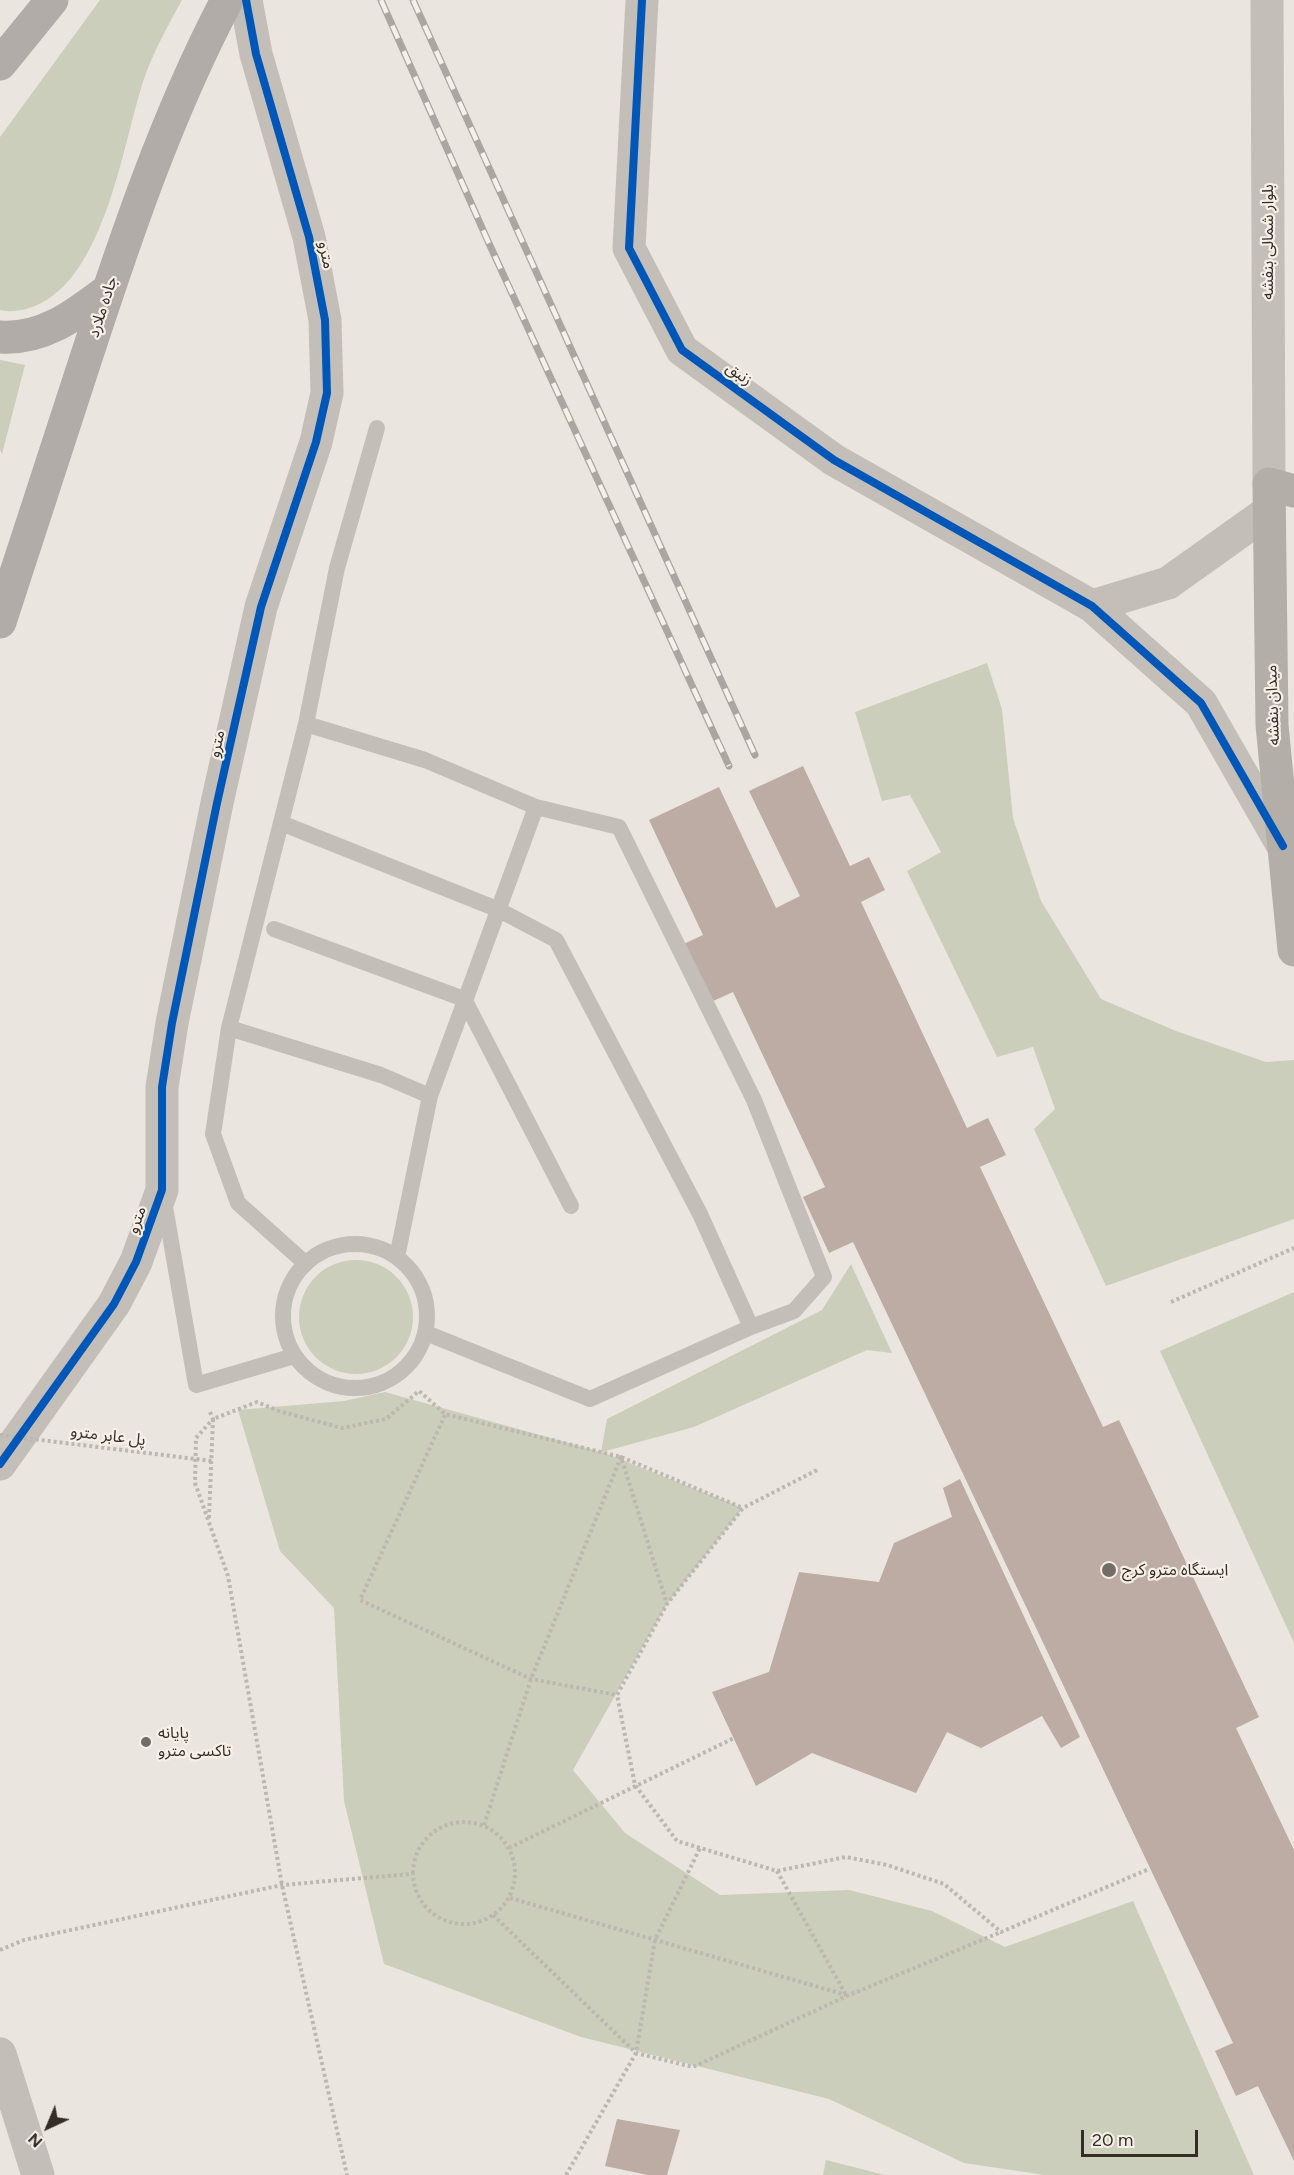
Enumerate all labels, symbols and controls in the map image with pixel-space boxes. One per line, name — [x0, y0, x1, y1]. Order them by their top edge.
street label: بلوار شمالی بنفشه — [1258, 184, 1278, 300]
street label: مترو — [314, 239, 338, 271]
street label: جاده ملارد — [84, 274, 122, 340]
street label: زنبق — [722, 358, 756, 390]
street label: میدان بنفشه — [1262, 664, 1284, 746]
street label: مترو — [205, 728, 229, 760]
street label: مترو — [123, 1204, 151, 1236]
street label: پل عابر مترو — [69, 1422, 147, 1450]
place label: ایستگاه مترو کرج — [1122, 1560, 1228, 1580]
marker: ایستگاه مترو کرج — [1100, 1561, 1118, 1579]
place label: پایانه تاکسی مترو — [158, 1723, 231, 1761]
marker: پایانه تاکسی مترو — [139, 1735, 153, 1749]
north arrow — [18, 2097, 78, 2157]
scale bar — [1084, 2118, 1201, 2156]
text: N — [24, 2129, 46, 2151]
text: 20 m — [1092, 2129, 1133, 2151]

